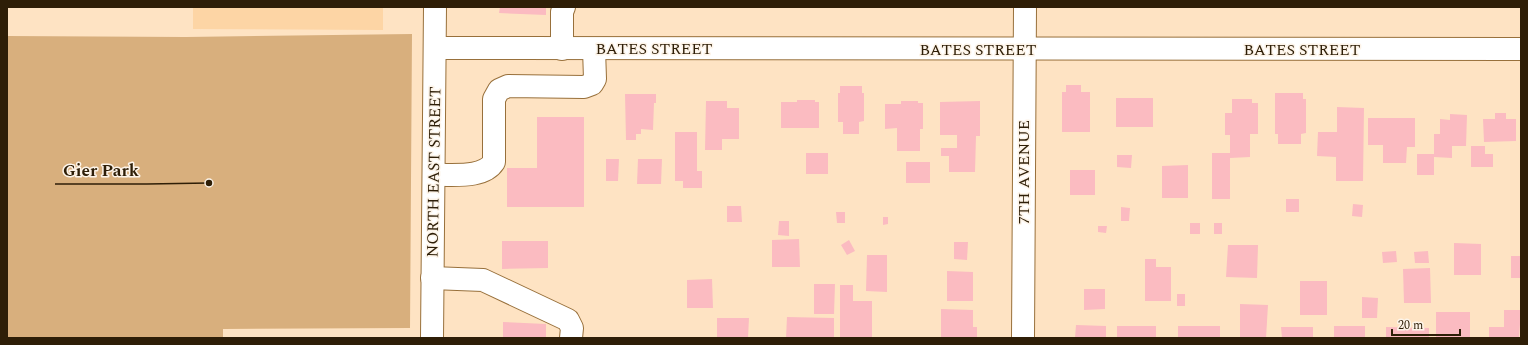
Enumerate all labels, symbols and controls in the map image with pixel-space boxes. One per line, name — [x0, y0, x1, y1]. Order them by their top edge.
street label: BATES STREET — [596, 37, 713, 61]
street label: BATES STREET — [920, 38, 1037, 62]
street label: BATES STREET — [1244, 38, 1361, 62]
street label: NORTH EAST STREET — [421, 86, 447, 258]
street label: 7TH AVENUE — [1012, 120, 1036, 224]
callout: Gier Park — [55, 155, 147, 184]
text: Gier Park — [63, 158, 140, 184]
scale bar — [1392, 311, 1460, 337]
text: 20 m — [1398, 316, 1423, 335]

